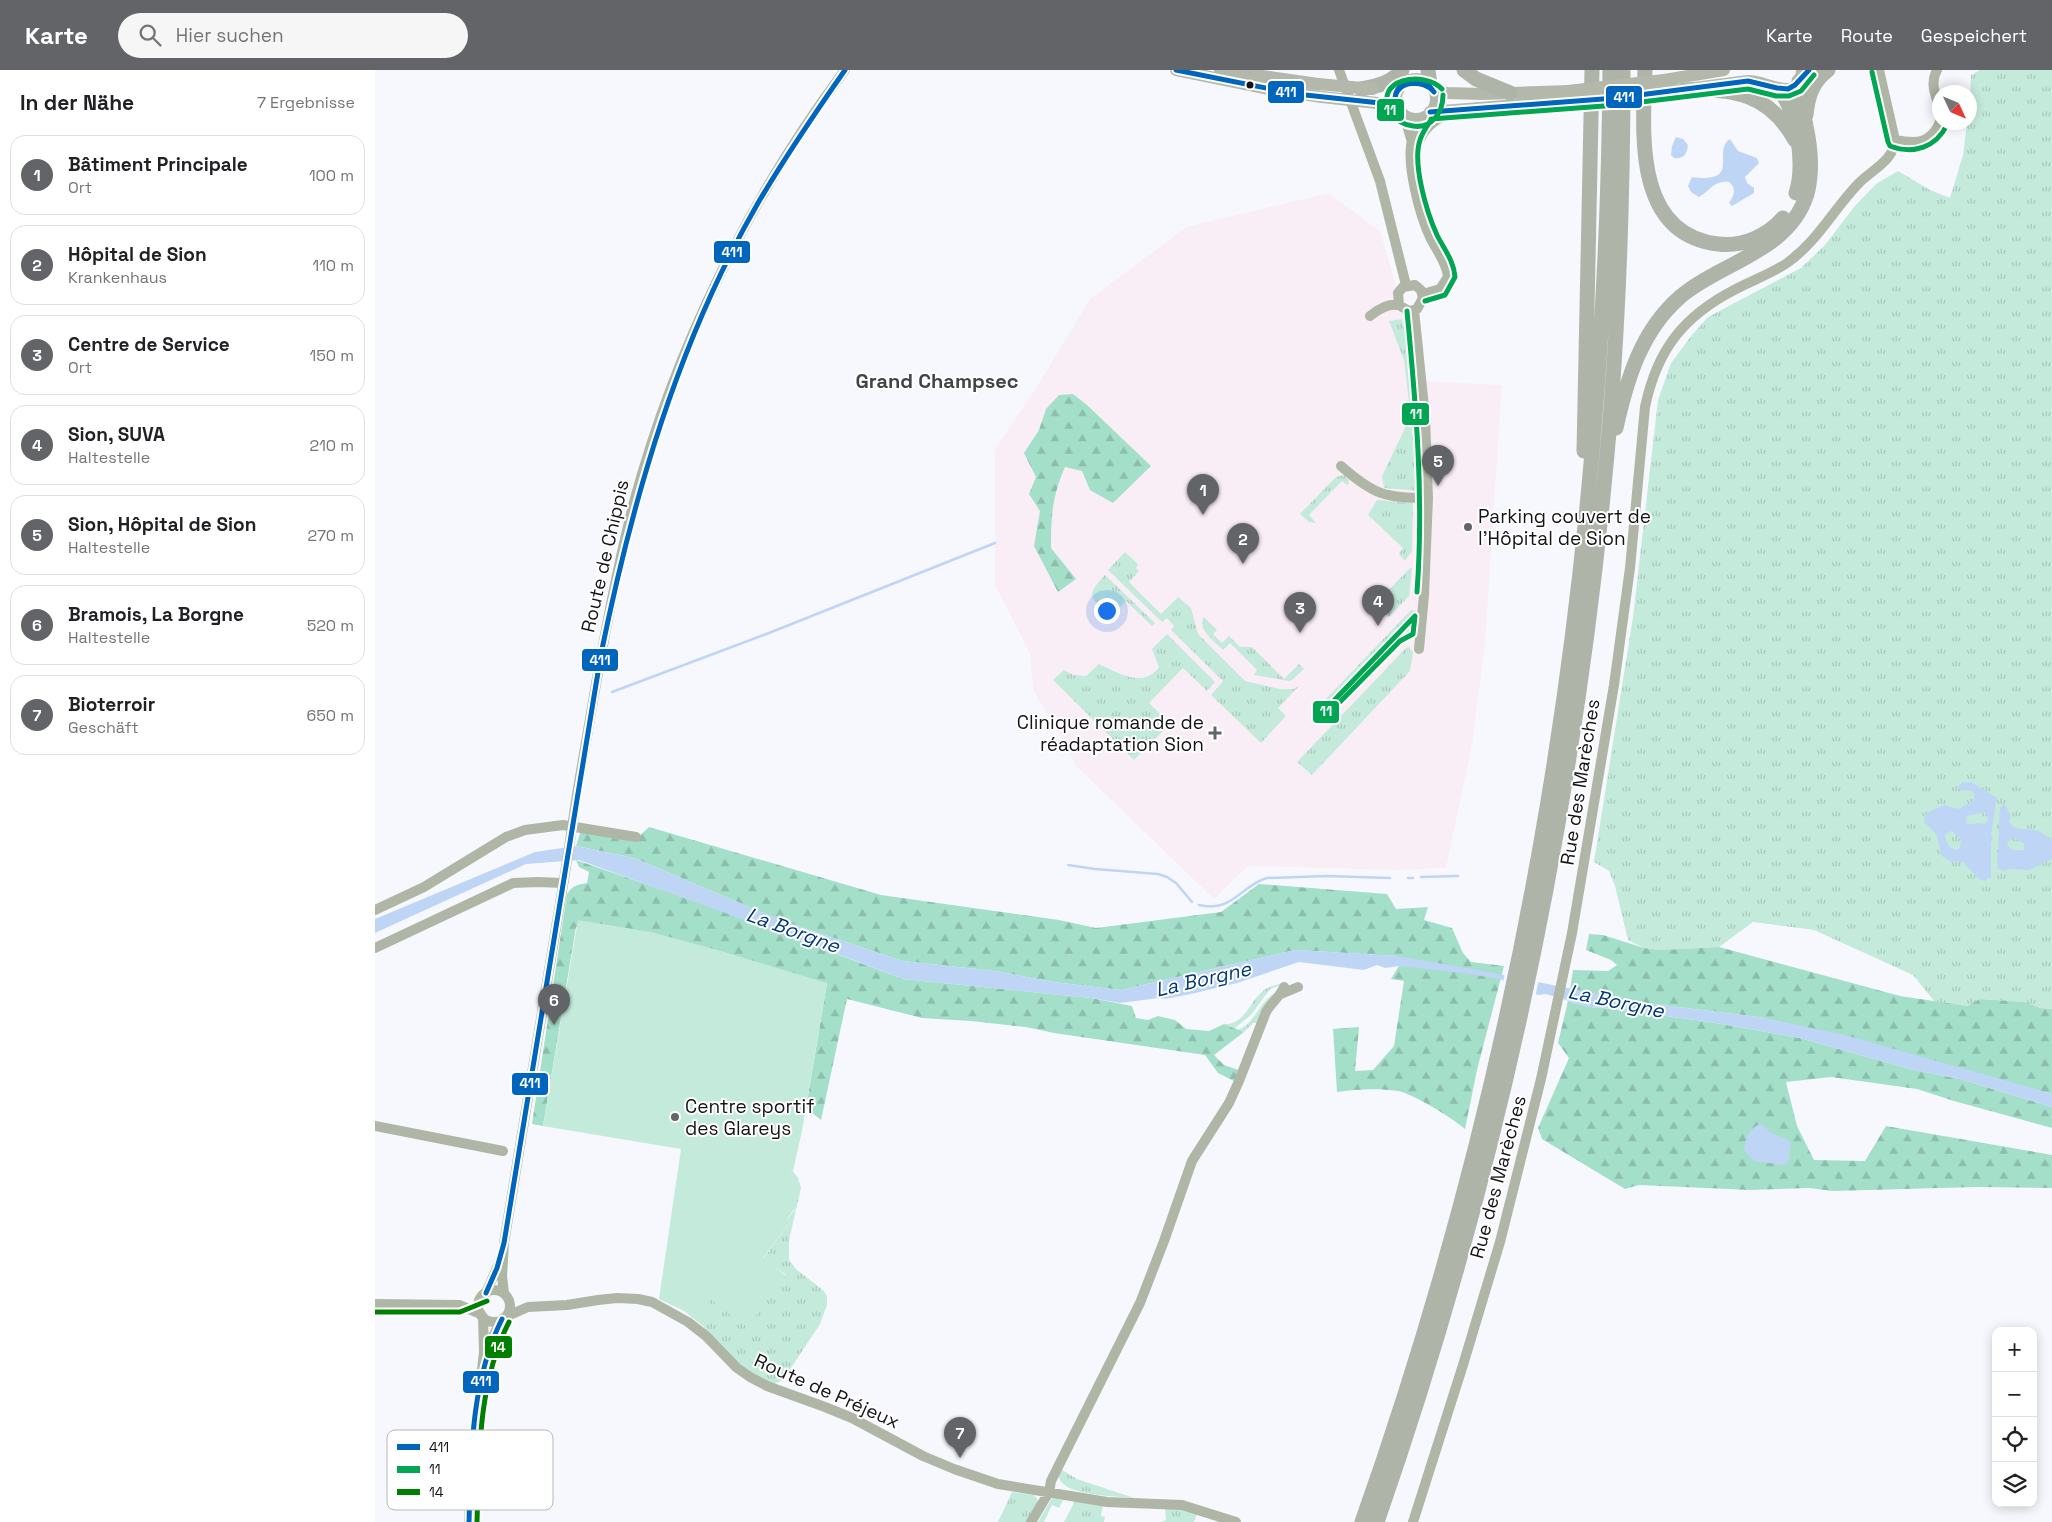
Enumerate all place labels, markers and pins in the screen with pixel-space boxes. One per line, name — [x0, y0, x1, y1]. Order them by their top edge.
unlabelled marker — [1245, 80, 1255, 90]
pin: 5 — [1422, 445, 1454, 486]
pin: 1 — [1187, 474, 1219, 515]
place label: Parking couvert de l’Hôpital de Sion — [1478, 504, 1651, 551]
marker: Parking couvert de l’Hôpital de Sion — [1462, 521, 1474, 533]
pin: 2 — [1227, 523, 1259, 564]
pin: 4 — [1362, 585, 1394, 626]
pin: 3 — [1284, 592, 1316, 633]
place label: Clinique romande de réadaptation Sion — [1017, 710, 1204, 757]
marker: Clinique romande de réadaptation Sion — [1208, 726, 1222, 740]
pin: 6 — [538, 984, 570, 1025]
place label: Centre sportif des Glareys — [685, 1094, 814, 1141]
marker: Centre sportif des Glareys — [669, 1111, 681, 1123]
pin: 7 — [944, 1417, 976, 1458]

